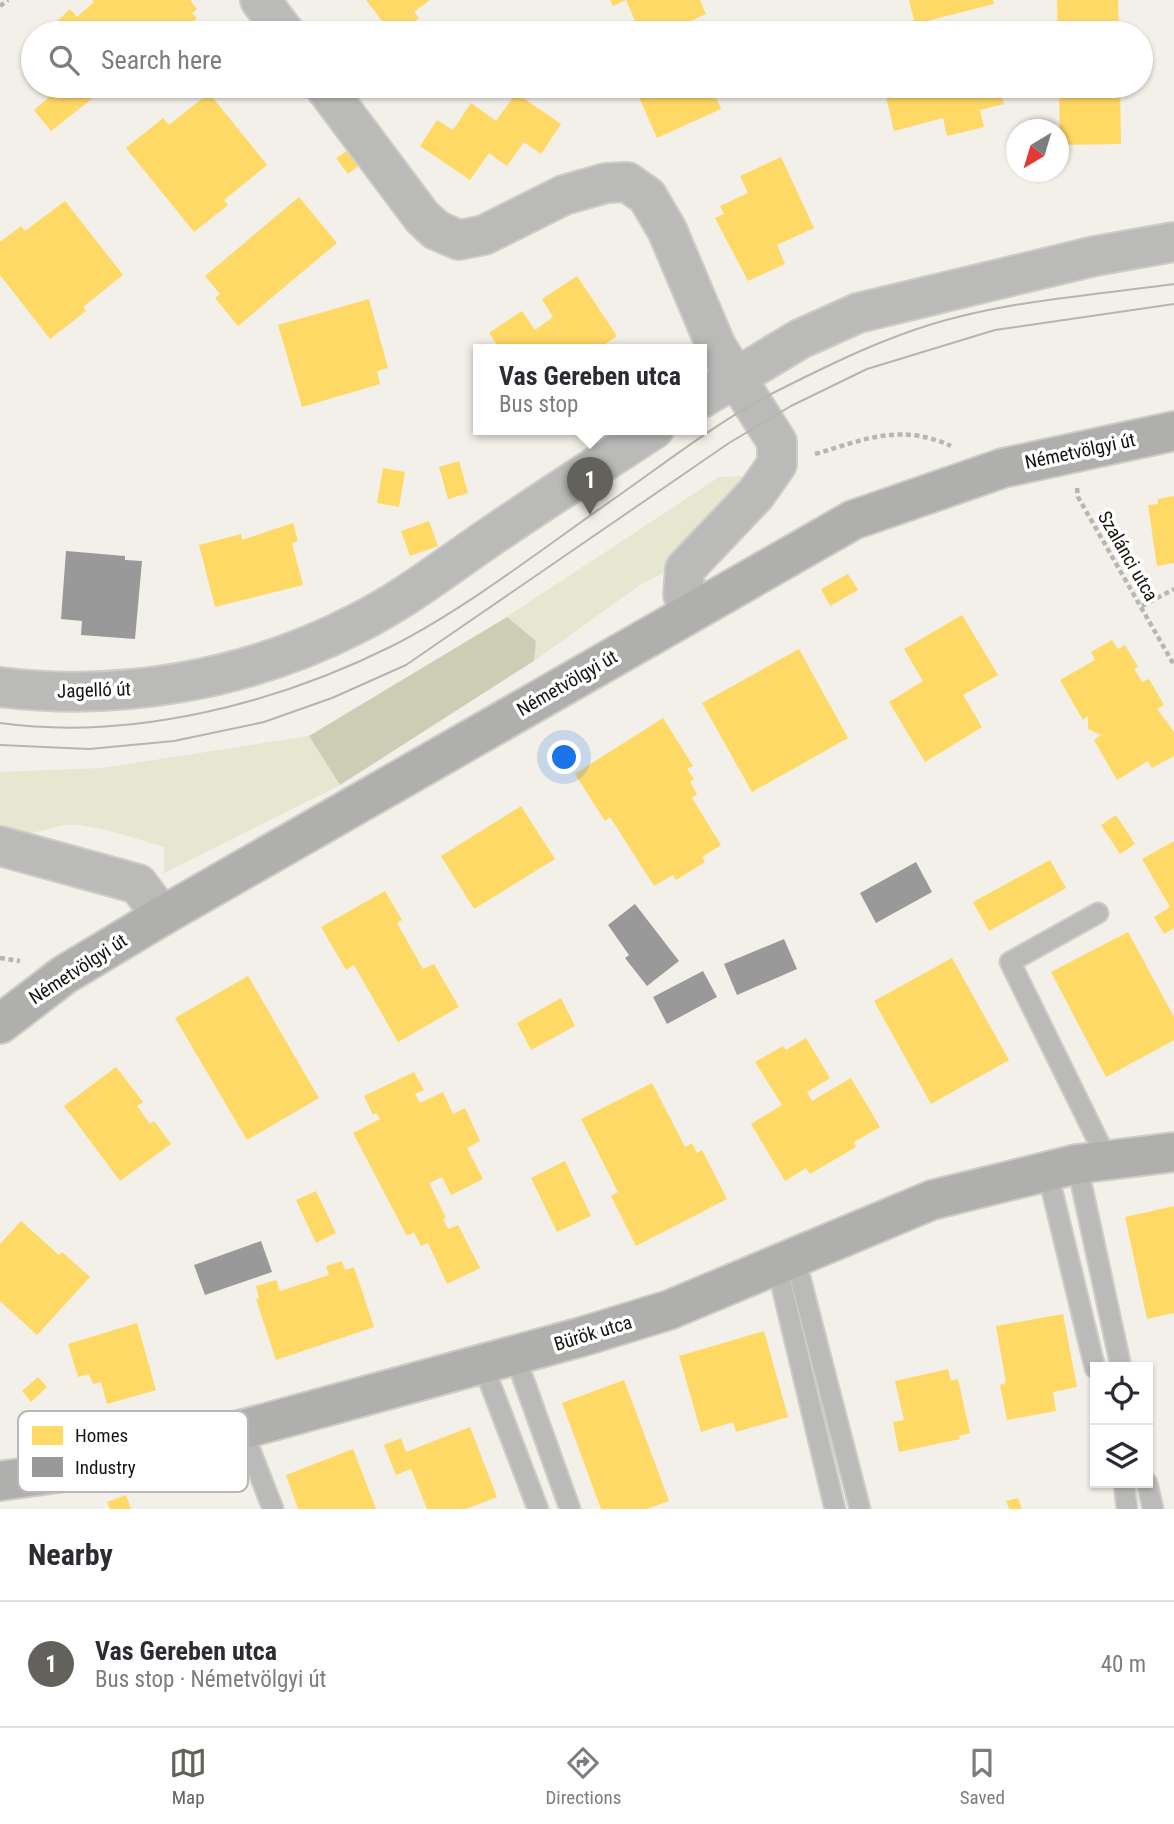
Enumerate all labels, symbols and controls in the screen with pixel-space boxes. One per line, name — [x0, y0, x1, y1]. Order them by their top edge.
search box — [21, 21, 1153, 98]
icon: search — [45, 41, 83, 79]
text: Search here — [101, 45, 222, 75]
north arrow — [1006, 119, 1069, 182]
popup — [473, 344, 707, 435]
text: Vas Gereben utca — [499, 361, 681, 391]
text: Bus stop — [499, 391, 578, 418]
street label: Németvölgyi út — [1023, 428, 1137, 474]
pin: 1 — [567, 457, 613, 515]
street label: Szalánci utca — [1093, 507, 1163, 605]
street label: Németvölgyi út — [513, 645, 621, 721]
street label: Jagelló út — [57, 677, 131, 703]
your location — [547, 740, 581, 774]
street label: Németvölgyi út — [25, 929, 131, 1009]
street label: Bürök utca — [551, 1310, 635, 1356]
map controls — [1090, 1362, 1153, 1488]
button: locate — [1090, 1362, 1153, 1425]
legend — [18, 1411, 248, 1492]
text: Homes — [75, 1424, 128, 1447]
button: layers — [1090, 1425, 1153, 1488]
text: Industry — [75, 1456, 136, 1479]
text: Nearby — [28, 1537, 113, 1572]
text: Vas Gereben utca — [95, 1636, 277, 1666]
text: 1 — [45, 1651, 57, 1678]
text: 40 m — [1101, 1651, 1146, 1678]
text: Bus stop · Németvölgyi út — [95, 1666, 326, 1693]
tab: Map — [169, 1744, 207, 1809]
tab: Directions — [545, 1744, 621, 1809]
tab: Saved — [960, 1744, 1005, 1809]

